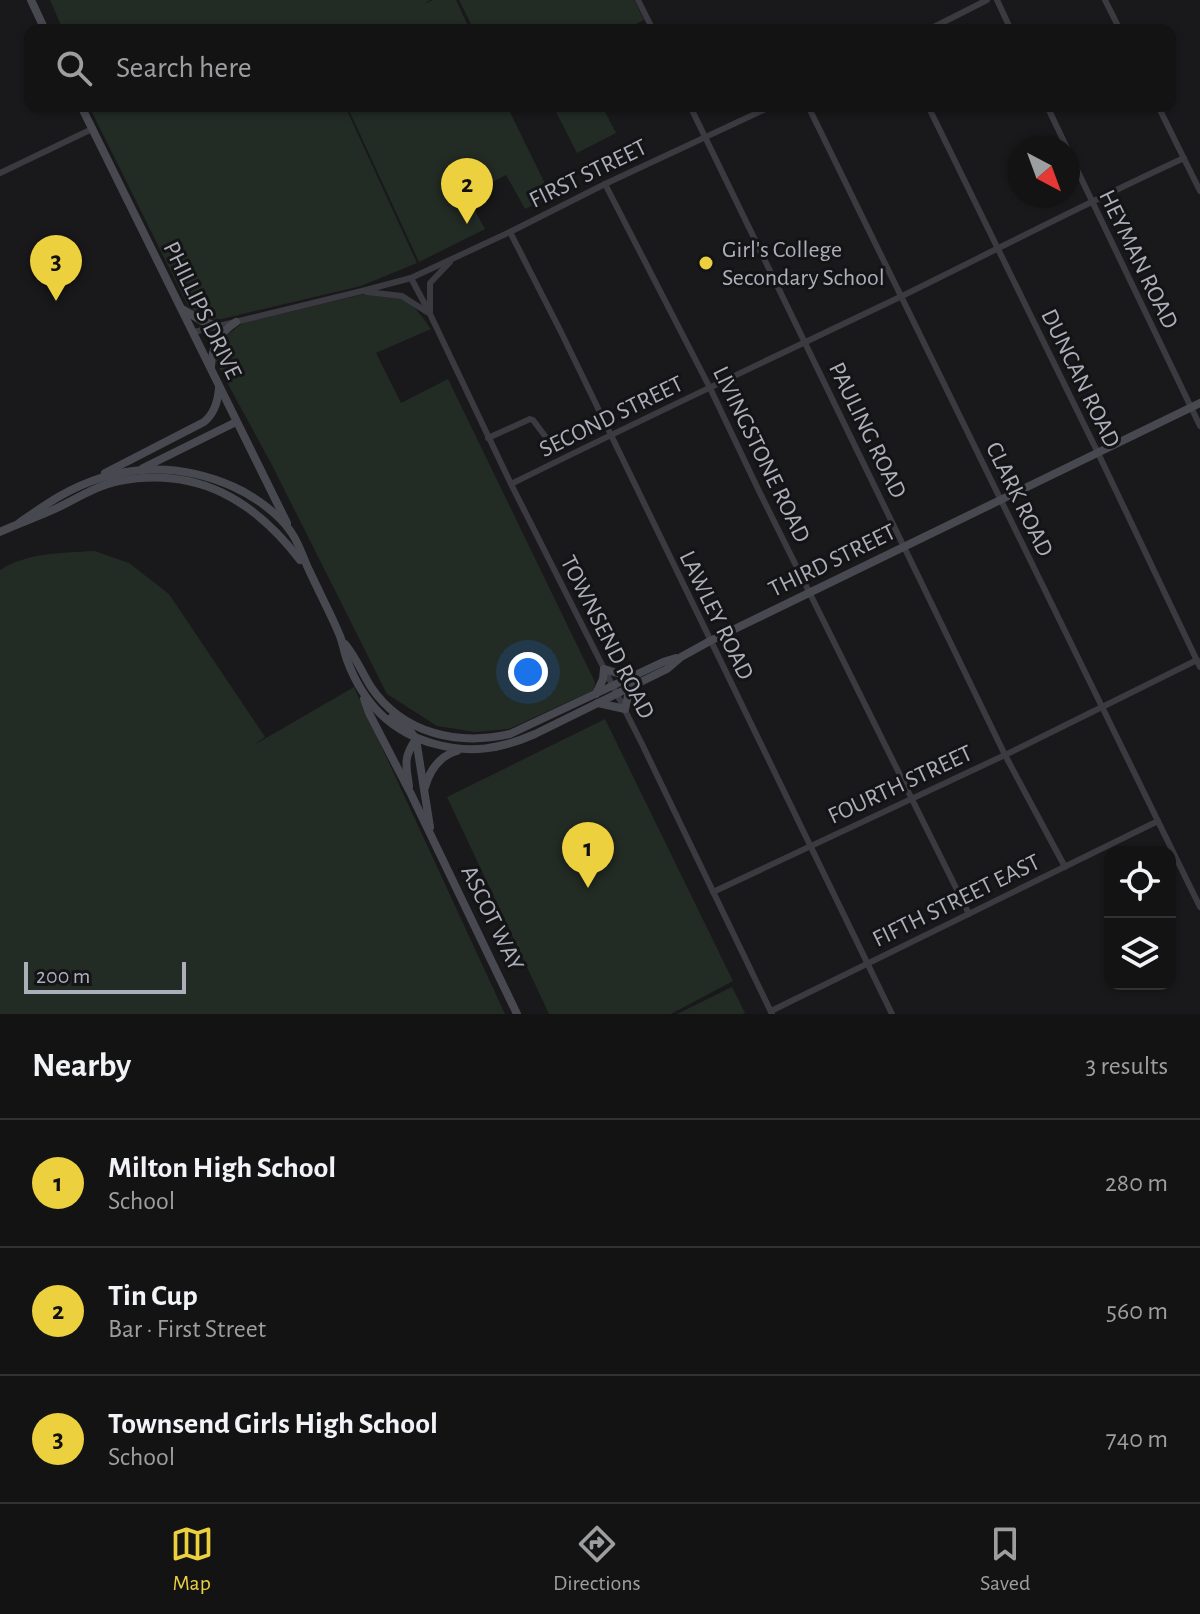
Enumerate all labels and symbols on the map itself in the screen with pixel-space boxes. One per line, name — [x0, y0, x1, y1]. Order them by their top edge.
street label: FIRST STREET — [526, 135, 651, 213]
north arrow — [1008, 136, 1080, 208]
pin: 2 — [441, 158, 493, 224]
street label: HEYMAN ROAD — [1094, 186, 1182, 333]
pin: 3 — [30, 235, 82, 301]
street label: PHILLIPS DRIVE — [159, 238, 246, 383]
place label: Girl's College Secondary School — [722, 238, 885, 290]
marker: Girl's College Secondary School — [697, 254, 715, 272]
street label: DUNCAN ROAD — [1036, 306, 1124, 451]
street label: PAULING ROAD — [824, 359, 910, 502]
street label: LIVINGSTONE ROAD — [708, 363, 814, 546]
street label: SECOND STREET — [536, 372, 687, 462]
street label: CLARK ROAD — [981, 438, 1057, 560]
street label: THIRD STREET — [765, 520, 900, 602]
street label: LAWLEY ROAD — [675, 547, 758, 684]
street label: TOWNSEND ROAD — [556, 552, 659, 723]
your location — [508, 652, 548, 692]
street label: FOURTH STREET — [825, 741, 976, 829]
pin: 1 — [562, 822, 614, 888]
street label: FIFTH STREET EAST — [869, 850, 1044, 952]
street label: ASCOT WAY — [456, 862, 528, 975]
scale bar — [24, 958, 186, 994]

